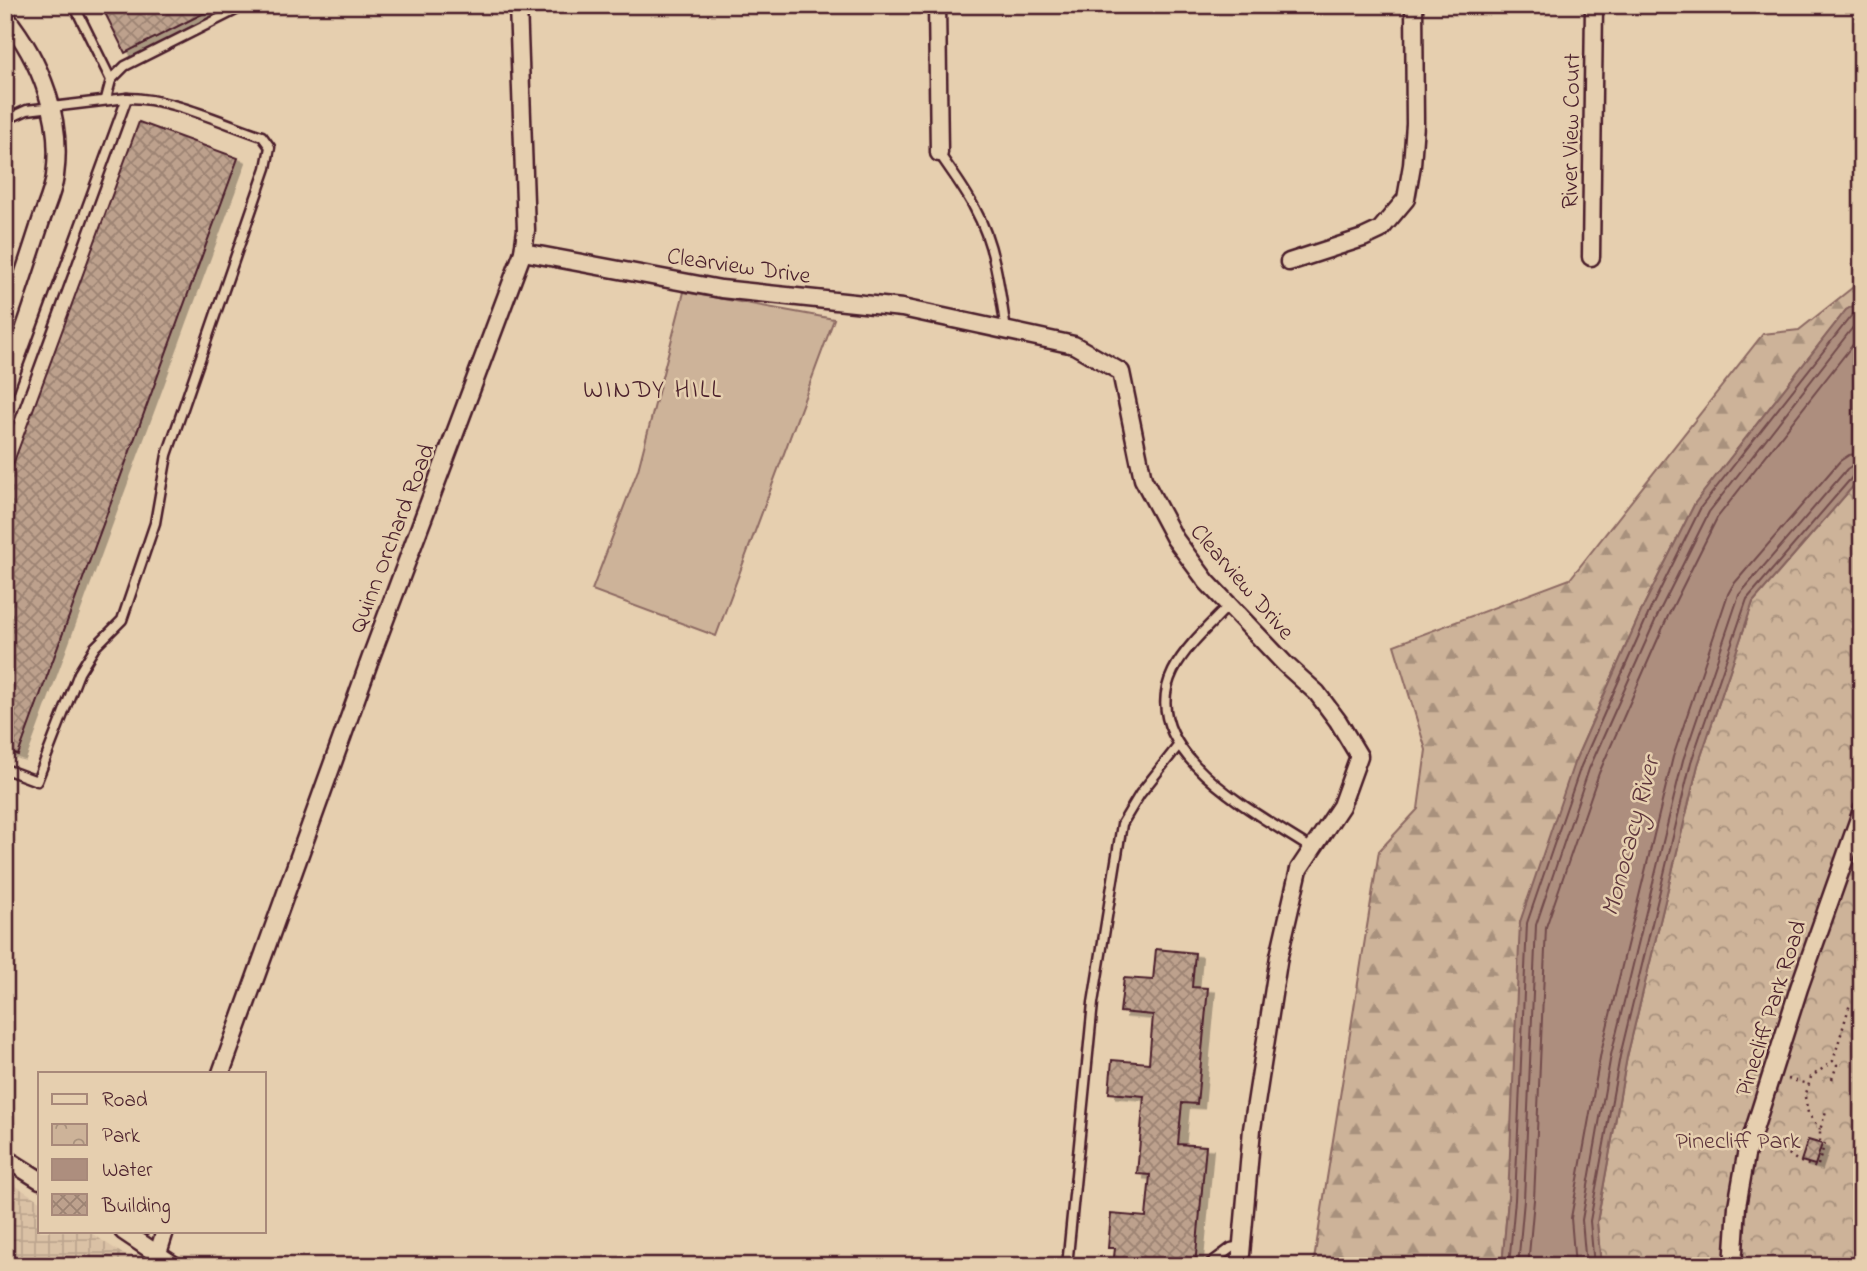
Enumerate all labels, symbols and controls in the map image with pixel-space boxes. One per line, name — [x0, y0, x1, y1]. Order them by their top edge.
street label: River View Court — [1554, 53, 1591, 209]
street label: Clearview Drive — [665, 240, 813, 295]
district label: WINDY HILL — [583, 372, 723, 410]
street label: Quinn Orchard Road — [341, 439, 446, 639]
street label: Clearview Drive — [1180, 517, 1302, 649]
water label: Monocacy River — [1592, 750, 1672, 921]
street label: Pinecliff Park Road — [1727, 916, 1817, 1101]
legend — [38, 1072, 266, 1232]
text: Road — [102, 1086, 148, 1116]
text: Park — [102, 1122, 141, 1152]
park label: Pinecliff Park — [1676, 1125, 1801, 1160]
text: Water — [102, 1156, 153, 1186]
text: Building — [101, 1192, 171, 1224]

